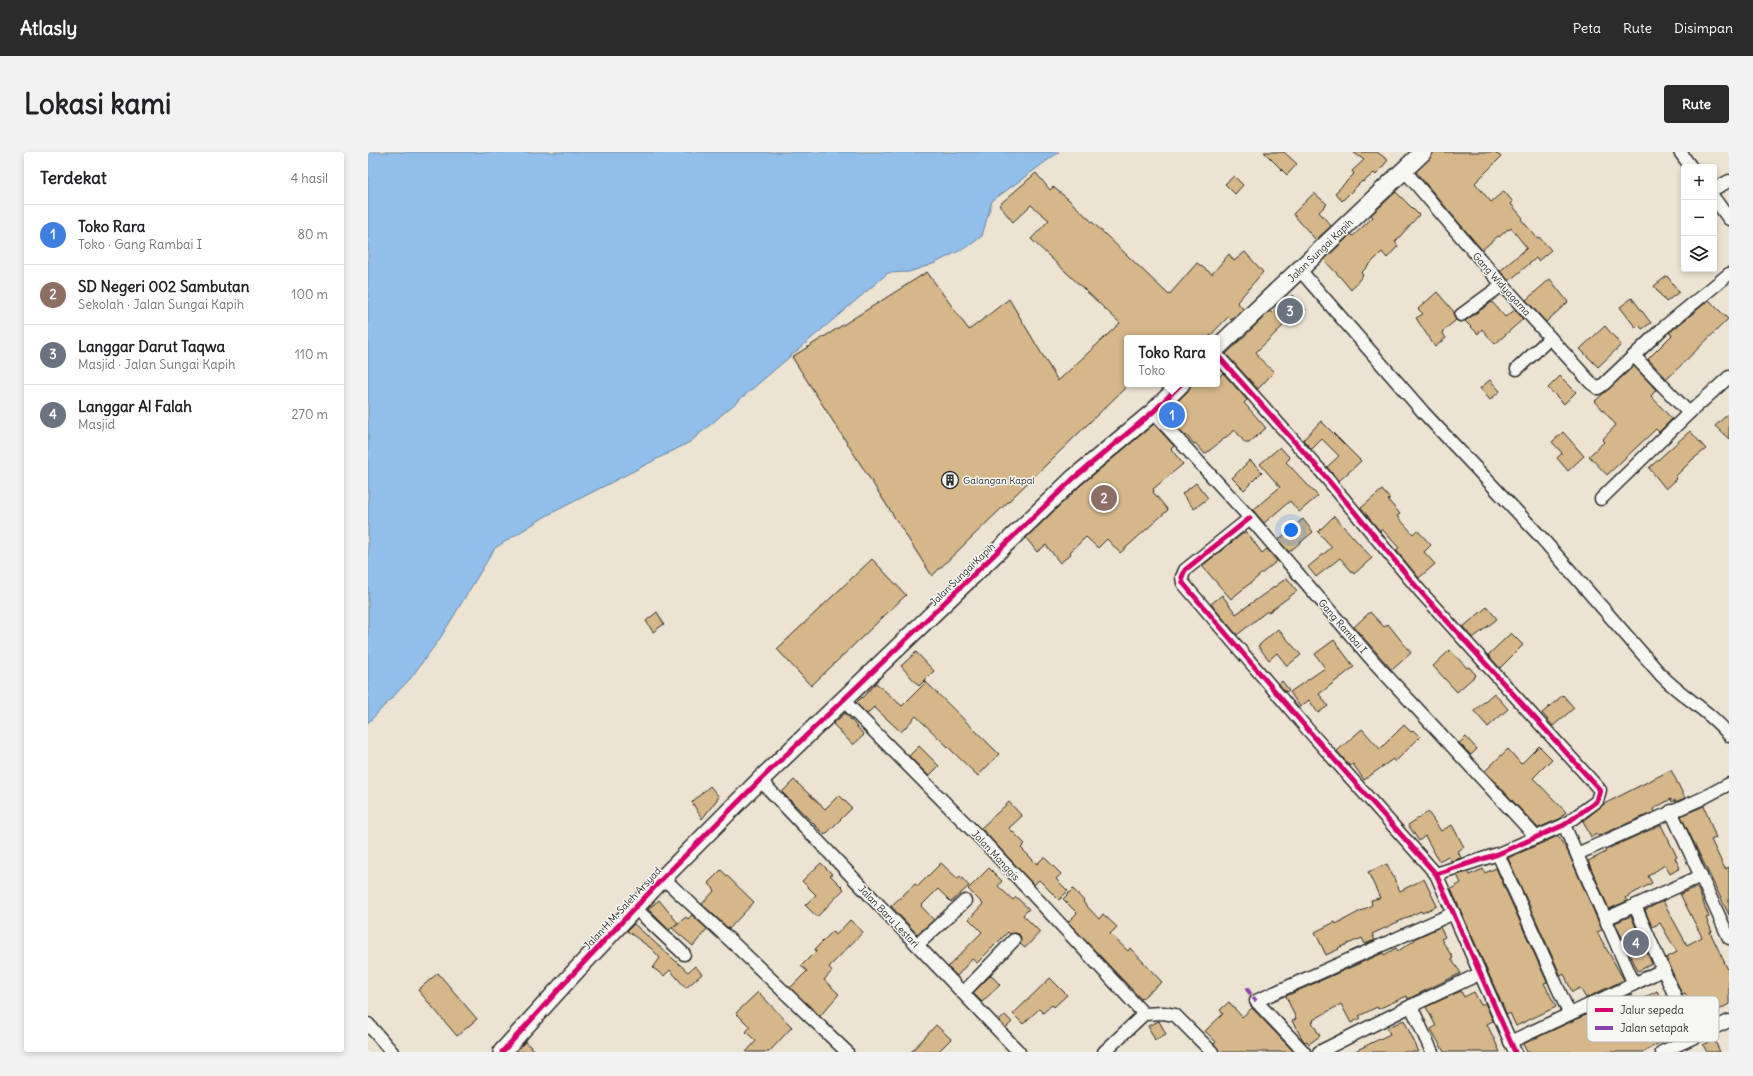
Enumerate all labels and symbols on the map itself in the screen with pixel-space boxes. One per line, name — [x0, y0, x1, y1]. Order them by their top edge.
street label: Jalan Sungai Kapih — [1285, 216, 1356, 285]
street label: Gang Widyagama — [1470, 250, 1534, 319]
pin: 3 — [1277, 296, 1303, 326]
pin: 1 — [1159, 400, 1185, 430]
building icon: Galangan Kapal — [940, 470, 960, 490]
place label: Galangan Kapal — [963, 474, 1035, 487]
pin: 2 — [1091, 483, 1117, 513]
your location — [1281, 520, 1301, 540]
street label: Jalan Sungai Kapih — [927, 540, 998, 609]
street label: Gang Rambai I — [1316, 597, 1370, 656]
street label: Jalan Manggis — [969, 827, 1023, 884]
street label: Jalan H.M. Saleh Arsyad — [581, 864, 664, 952]
street label: Jalan Baru Lestari — [856, 882, 922, 950]
pin: 4 — [1623, 928, 1649, 958]
legend — [1587, 996, 1719, 1042]
text: Jalur sepeda — [1620, 1003, 1684, 1017]
text: Jalan setapak — [1620, 1021, 1689, 1035]

